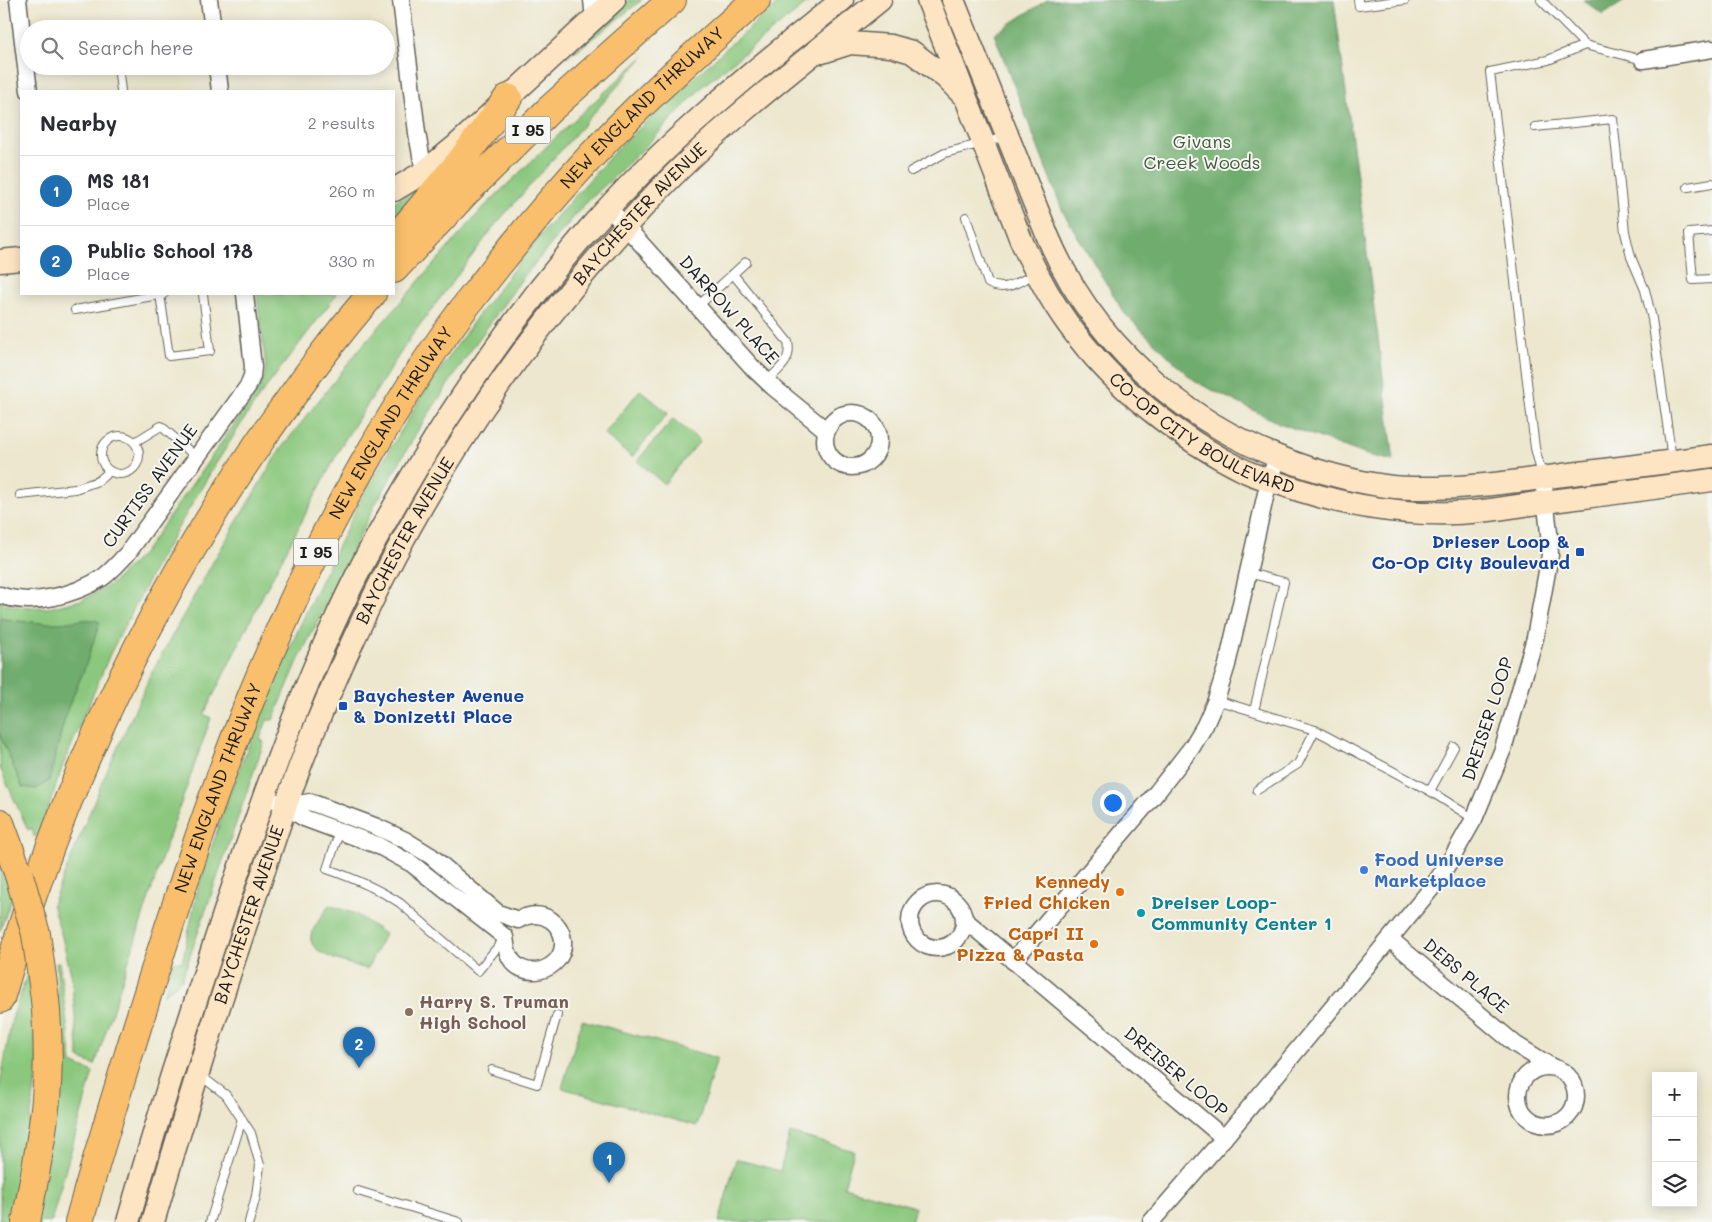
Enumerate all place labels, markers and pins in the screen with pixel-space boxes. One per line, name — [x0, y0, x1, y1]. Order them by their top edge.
place label: Drieser Loop & Co-Op City Boulevard — [1371, 529, 1570, 574]
marker: Drieser Loop & Co-Op City Boulevard — [1574, 546, 1586, 558]
place label: Baychester Avenue & Donizetti Place — [353, 683, 524, 728]
marker: Baychester Avenue & Donizetti Place — [337, 700, 349, 712]
place label: Food Universe Marketplace — [1374, 847, 1504, 892]
marker: Food Universe Marketplace — [1358, 864, 1370, 876]
place label: Kennedy Fried Chicken — [983, 869, 1110, 914]
marker: Kennedy Fried Chicken — [1114, 886, 1126, 898]
place label: Dreiser Loop- Community Center 1 — [1151, 890, 1332, 935]
marker: Dreiser Loop- Community Center 1 — [1135, 907, 1147, 919]
place label: Capri II Pizza & Pasta — [956, 921, 1084, 966]
marker: Capri II Pizza & Pasta — [1088, 938, 1100, 950]
place label: Harry S. Truman High School — [419, 989, 569, 1034]
marker: Harry S. Truman High School — [403, 1006, 415, 1018]
pin: 2 — [343, 1027, 375, 1068]
pin: 1 — [593, 1142, 625, 1183]

